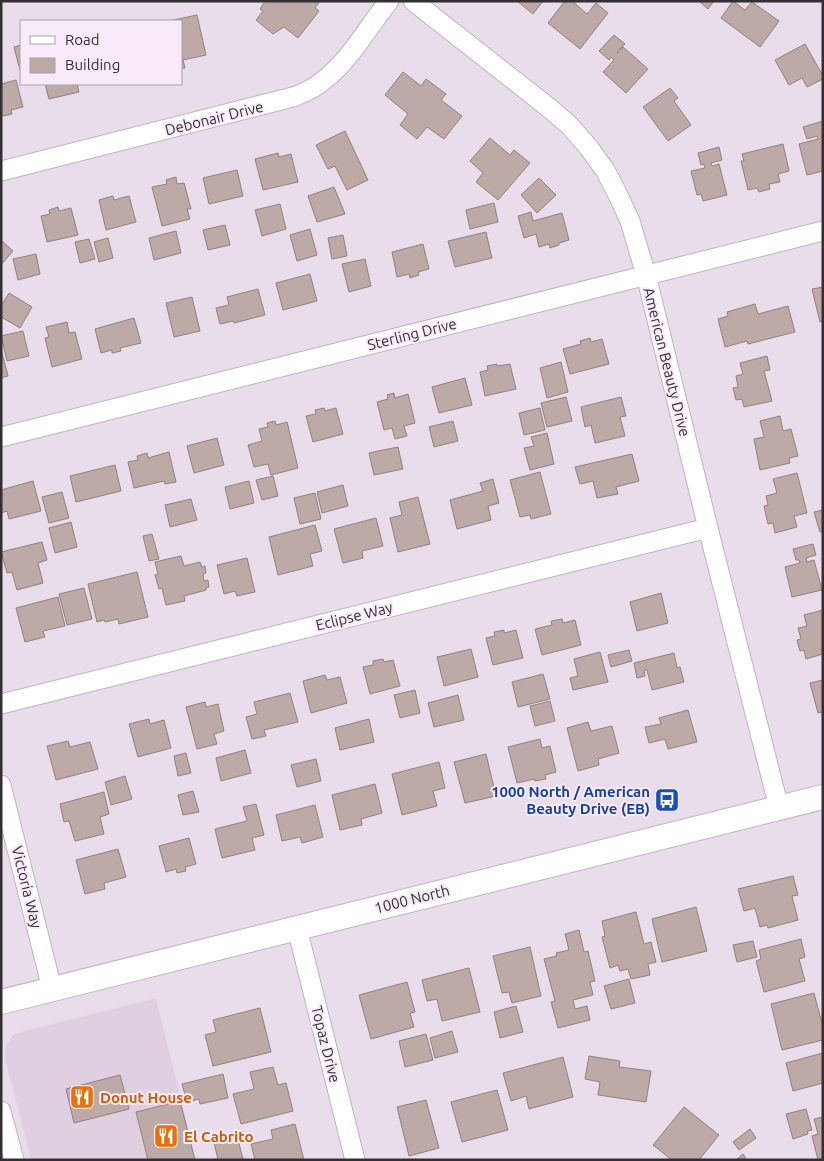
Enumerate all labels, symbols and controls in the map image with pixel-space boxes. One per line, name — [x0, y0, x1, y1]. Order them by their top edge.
legend — [20, 20, 182, 85]
text: Road — [65, 31, 100, 48]
text: Building — [65, 56, 120, 73]
street label: Debonair Drive — [163, 98, 265, 138]
street label: American Beauty Drive — [640, 286, 694, 438]
street label: Sterling Drive — [366, 315, 458, 353]
street label: Eclipse Way — [314, 598, 394, 634]
place label: 1000 North / American Beauty Drive (EB) — [491, 783, 650, 817]
bus stop icon: 1000 North / American Beauty Drive (EB) — [654, 787, 680, 813]
street label: Victoria Way — [9, 844, 45, 930]
street label: 1000 North — [373, 881, 451, 917]
street label: Topaz Drive — [308, 1004, 344, 1084]
restaurant icon: Donut House — [69, 1084, 95, 1110]
place label: Donut House — [100, 1089, 192, 1106]
restaurant icon: El Cabrito — [153, 1123, 179, 1149]
place label: El Cabrito — [184, 1128, 253, 1145]

